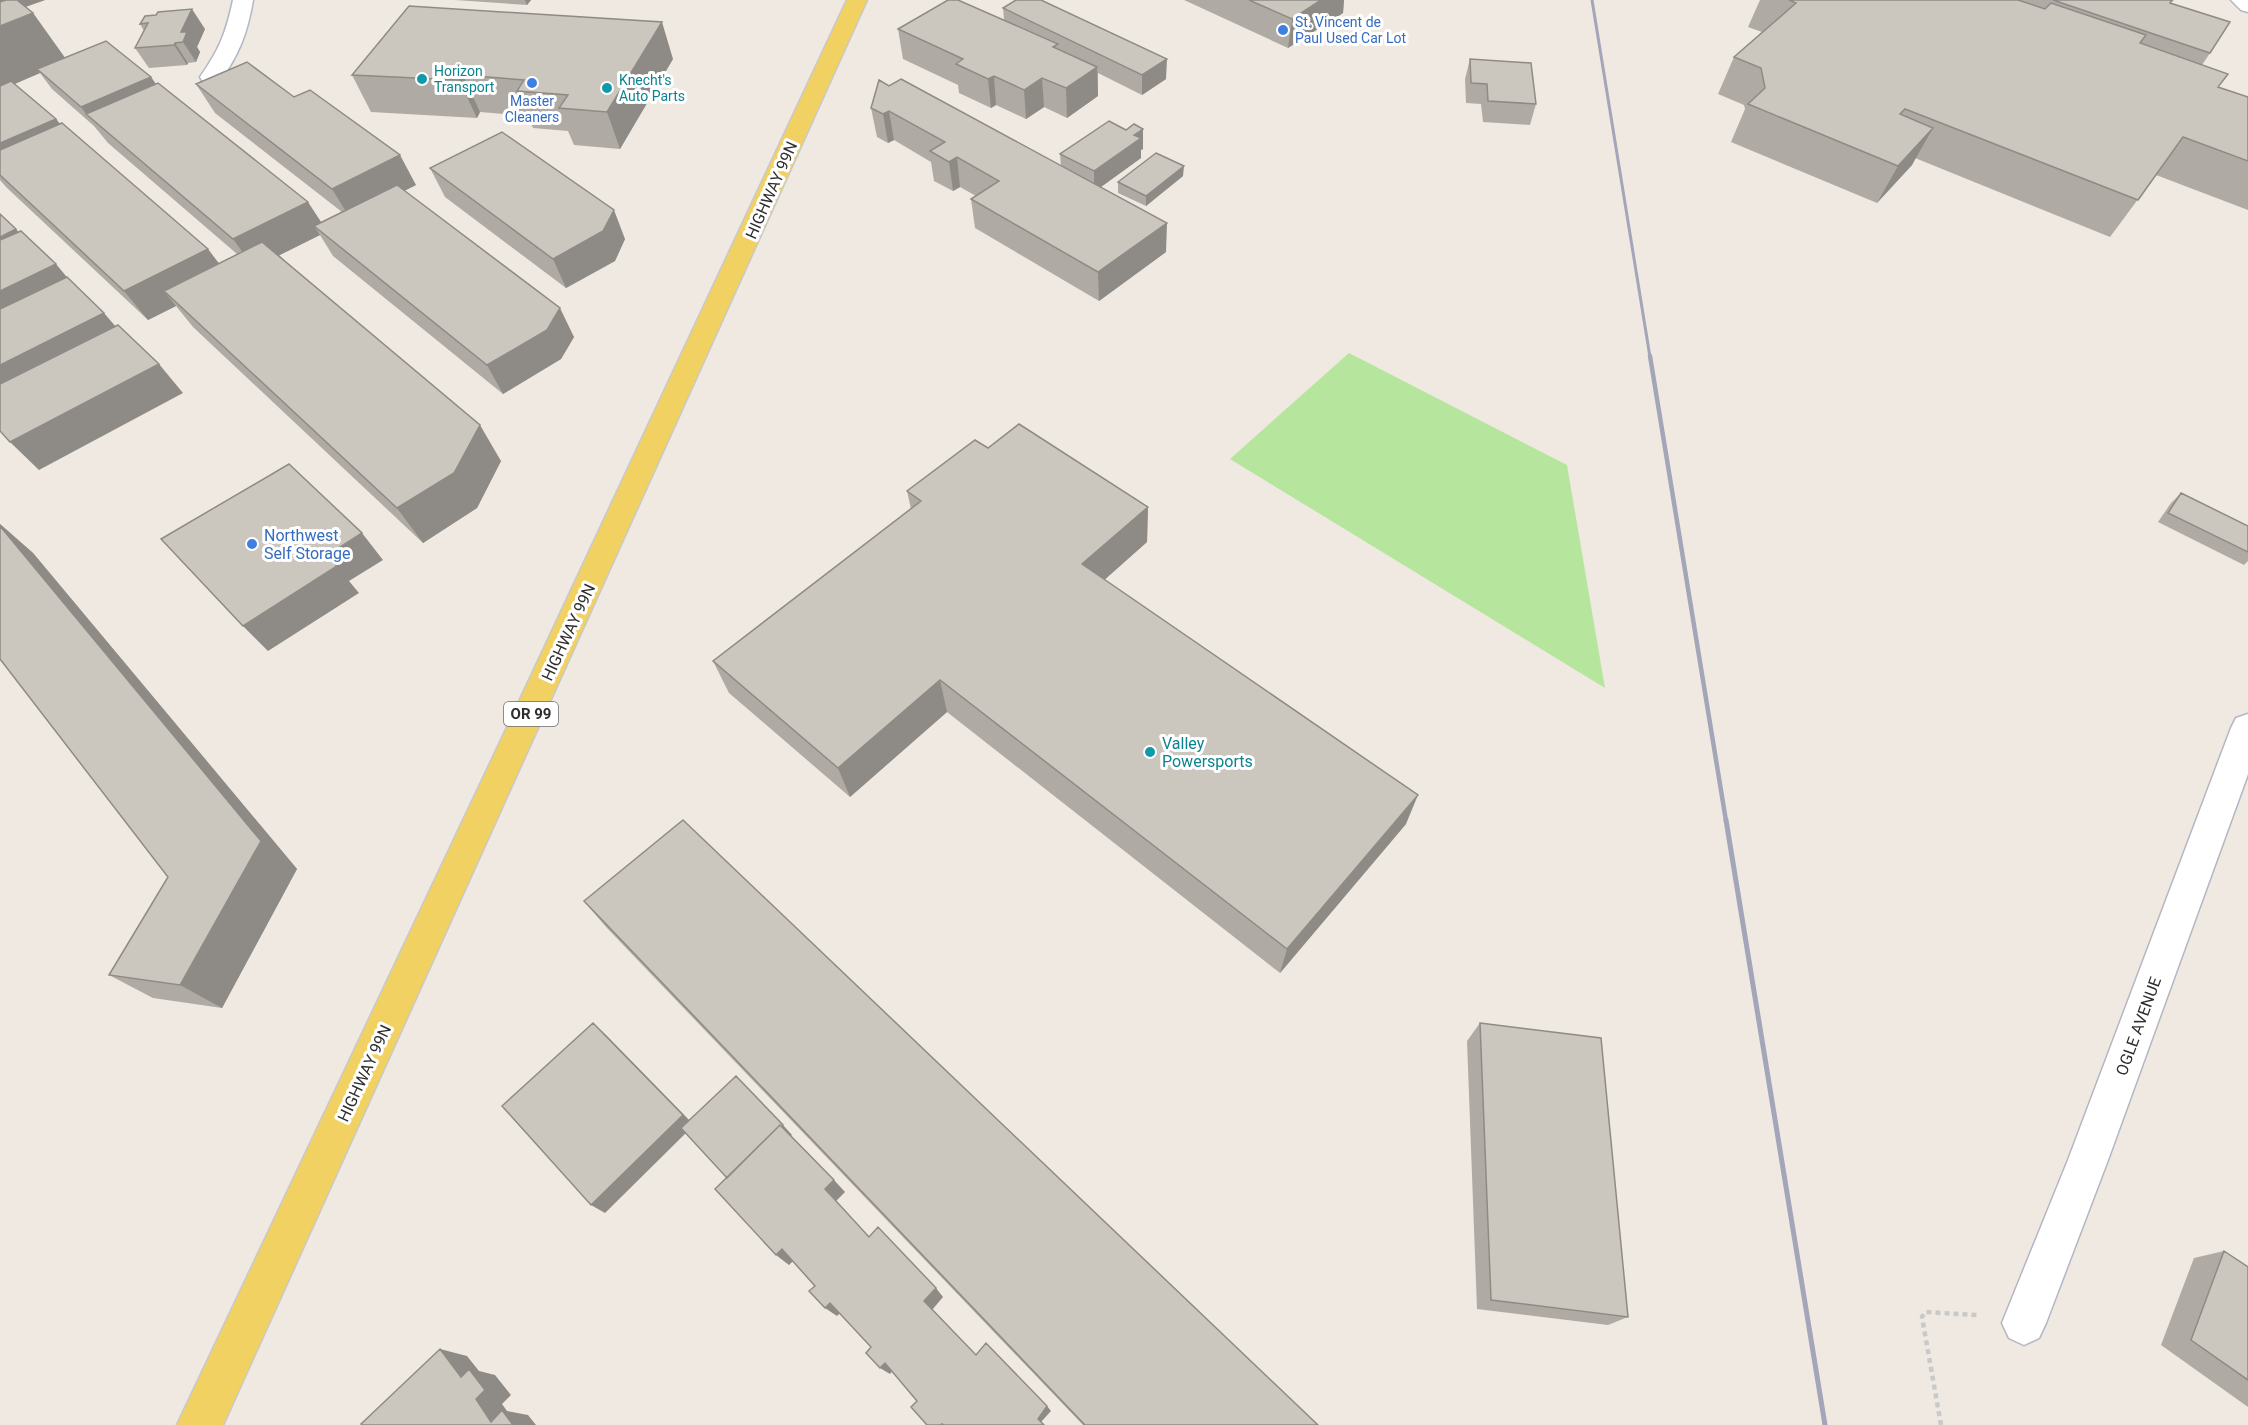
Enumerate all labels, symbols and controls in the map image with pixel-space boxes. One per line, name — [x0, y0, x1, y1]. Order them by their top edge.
place label: St. Vincent de Paul Used Car Lot — [1295, 14, 1407, 46]
marker: St. Vincent de Paul Used Car Lot — [1276, 23, 1290, 37]
place label: Horizon Transport — [434, 63, 495, 95]
marker: Horizon Transport — [415, 72, 429, 86]
place label: Knecht's Auto Parts — [619, 72, 685, 104]
marker: Master Cleaners — [525, 76, 539, 90]
marker: Knecht's Auto Parts — [600, 81, 614, 95]
place label: Master Cleaners — [505, 93, 559, 125]
street label: HIGHWAY 99N — [742, 139, 801, 242]
place label: Northwest Self Storage — [264, 526, 350, 563]
marker: Northwest Self Storage — [245, 537, 259, 551]
street label: HIGHWAY 99N — [538, 581, 599, 684]
road number: OR 99 — [504, 702, 558, 726]
place label: Valley Powersports — [1162, 734, 1253, 771]
marker: Valley Powersports — [1143, 745, 1157, 759]
street label: OGLE AVENUE — [2112, 974, 2165, 1078]
street label: HIGHWAY 99N — [334, 1022, 395, 1125]

